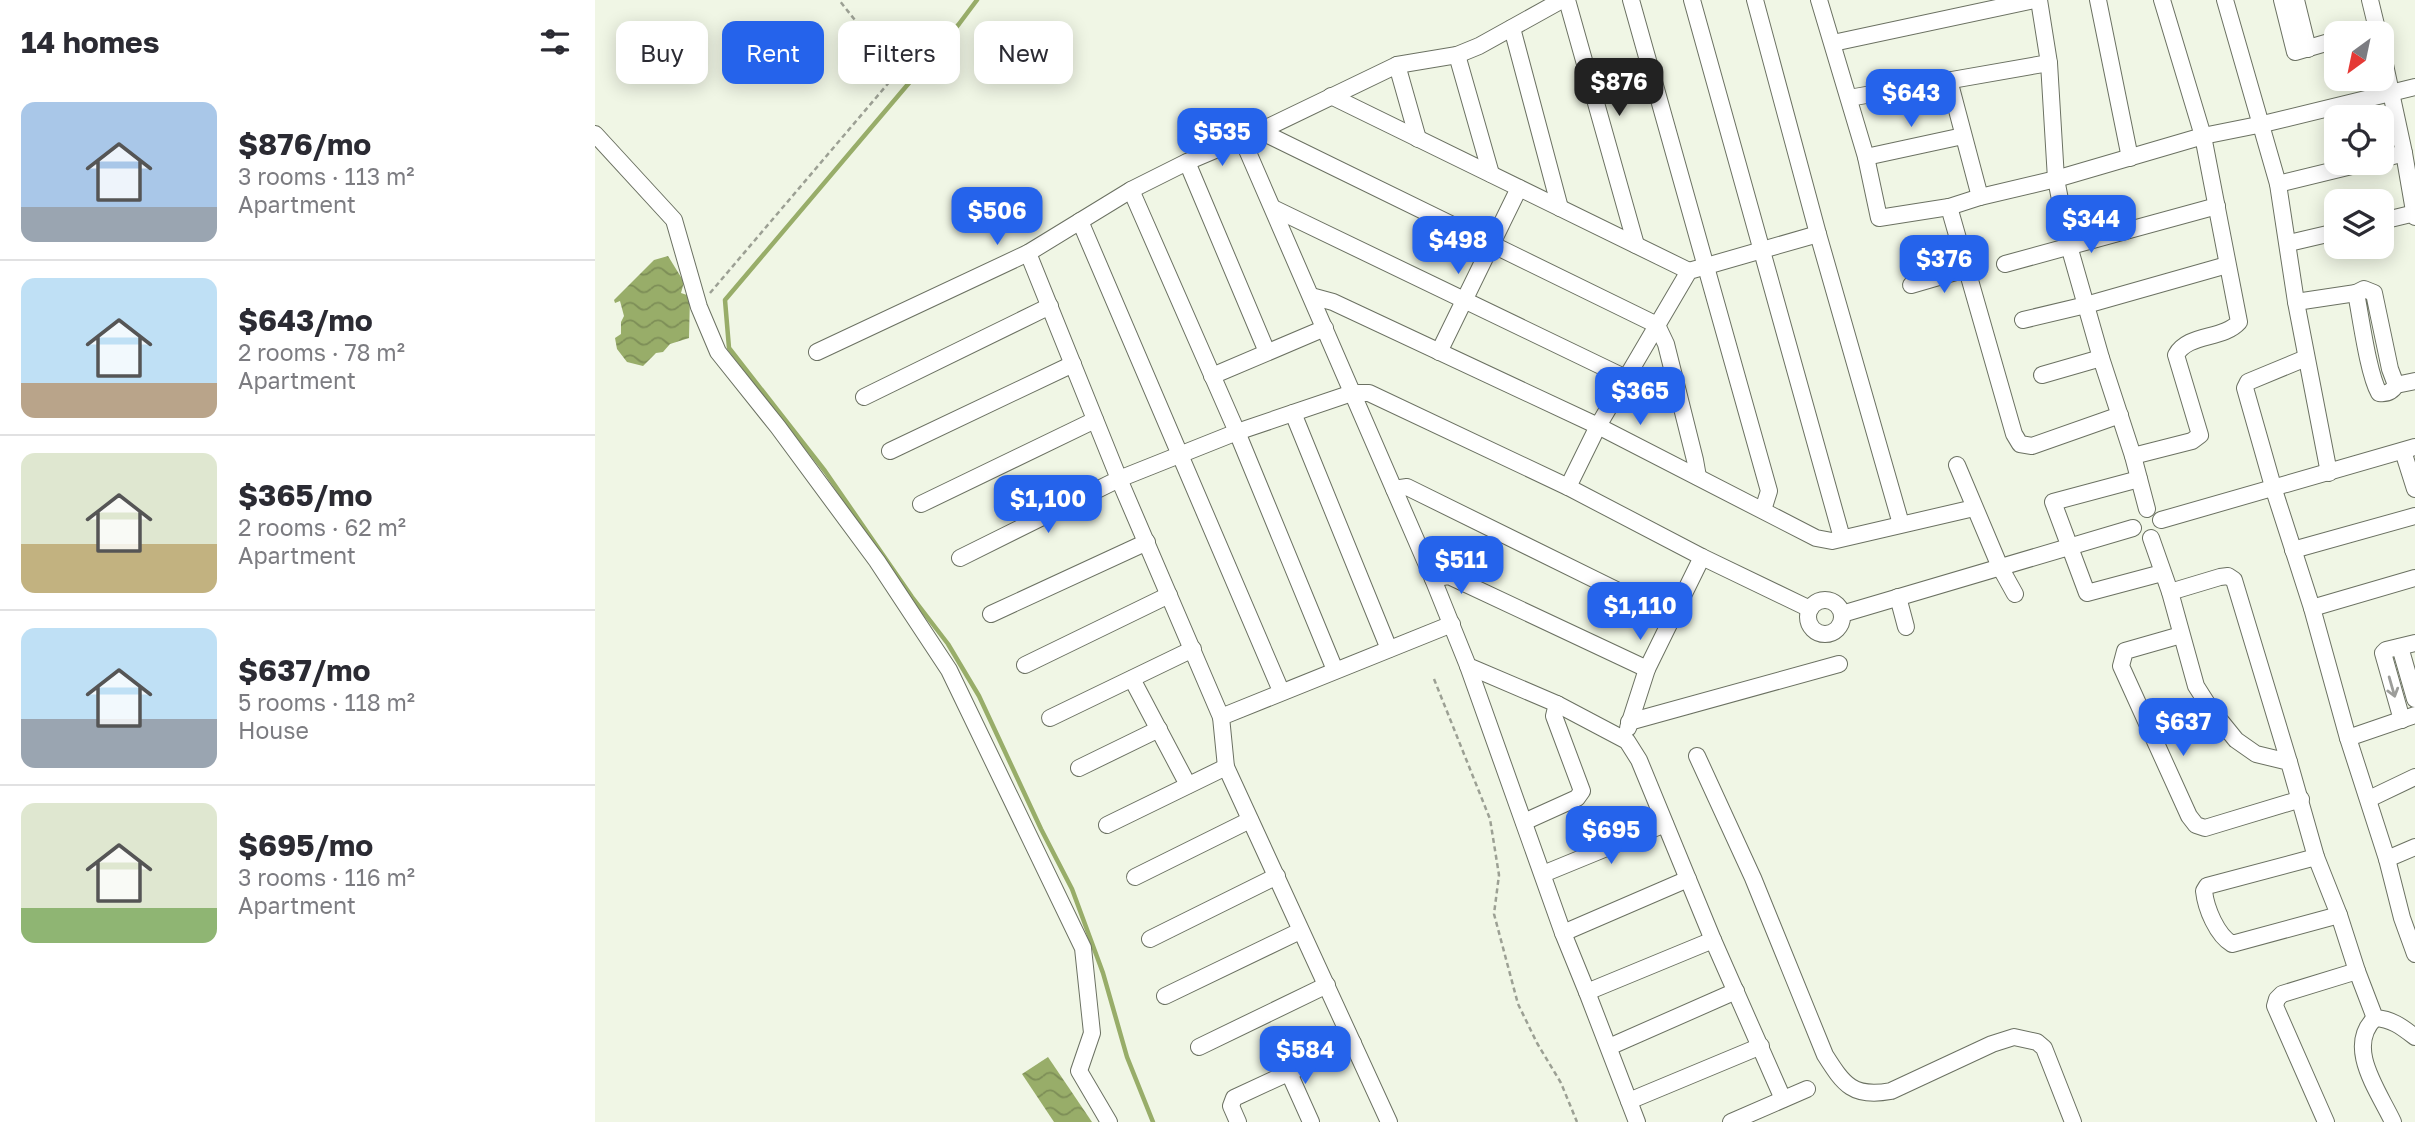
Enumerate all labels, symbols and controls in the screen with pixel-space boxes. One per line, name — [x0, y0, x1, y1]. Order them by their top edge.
chip: Buy — [616, 21, 708, 84]
chip: Rent — [722, 21, 824, 84]
chip: Filters — [838, 21, 960, 84]
chip: New — [974, 21, 1073, 84]
north arrow — [2324, 21, 2394, 91]
map controls — [2324, 21, 2394, 259]
icon: filters — [536, 23, 574, 61]
text: 14 homes — [21, 24, 160, 60]
pin: $876 — [1578, 58, 1660, 118]
text: $876 — [1590, 67, 1648, 95]
pin: $643 — [1870, 69, 1952, 129]
text: $643 — [1882, 78, 1940, 106]
button: locate — [2324, 105, 2394, 175]
pin: $535 — [1181, 108, 1263, 168]
text: $535 — [1193, 117, 1251, 145]
text: $876/mo — [238, 126, 371, 162]
icon: home — [77, 130, 161, 214]
text: 3 rooms · 113 m² — [238, 162, 415, 190]
pin: $506 — [956, 188, 1038, 247]
button: layers — [2324, 189, 2394, 259]
text: Apartment — [238, 190, 356, 218]
text: $506 — [968, 196, 1027, 224]
pin: $344 — [2050, 196, 2132, 255]
text: $344 — [2062, 204, 2120, 232]
pin: $498 — [1417, 216, 1499, 276]
text: $498 — [1428, 225, 1488, 253]
pin: $376 — [1903, 236, 1985, 295]
text: $376 — [1916, 244, 1972, 272]
text: $643/mo — [238, 302, 373, 338]
icon: home — [77, 306, 161, 390]
text: 2 rooms · 78 m² — [238, 338, 405, 366]
text: Apartment — [238, 366, 356, 394]
pin: $365 — [1599, 368, 1681, 427]
text: $365 — [1611, 376, 1669, 404]
pin: $1,100 — [991, 476, 1105, 535]
text: $365/mo — [238, 477, 372, 513]
icon: home — [77, 481, 161, 565]
text: $1,100 — [1010, 484, 1086, 512]
text: 2 rooms · 62 m² — [238, 513, 406, 541]
pin: $511 — [1420, 536, 1502, 596]
text: Apartment — [238, 541, 356, 569]
text: $511 — [1434, 545, 1488, 573]
pin: $1,110 — [1583, 582, 1697, 642]
text: $1,110 — [1603, 591, 1677, 619]
text: $637/mo — [238, 652, 370, 688]
icon: home — [77, 656, 161, 740]
one-way arrow — [2387, 675, 2400, 697]
text: 5 rooms · 118 m² — [238, 688, 415, 716]
pin: $637 — [2142, 698, 2224, 758]
text: $637 — [2155, 707, 2211, 735]
text: House — [238, 716, 309, 744]
pin: $695 — [1570, 806, 1652, 866]
text: $695 — [1582, 815, 1640, 843]
text: $695/mo — [238, 827, 373, 863]
icon: home — [77, 831, 161, 915]
text: 3 rooms · 116 m² — [238, 863, 415, 891]
text: Apartment — [238, 891, 356, 919]
pin: $584 — [1264, 1026, 1346, 1086]
text: $584 — [1276, 1035, 1334, 1063]

